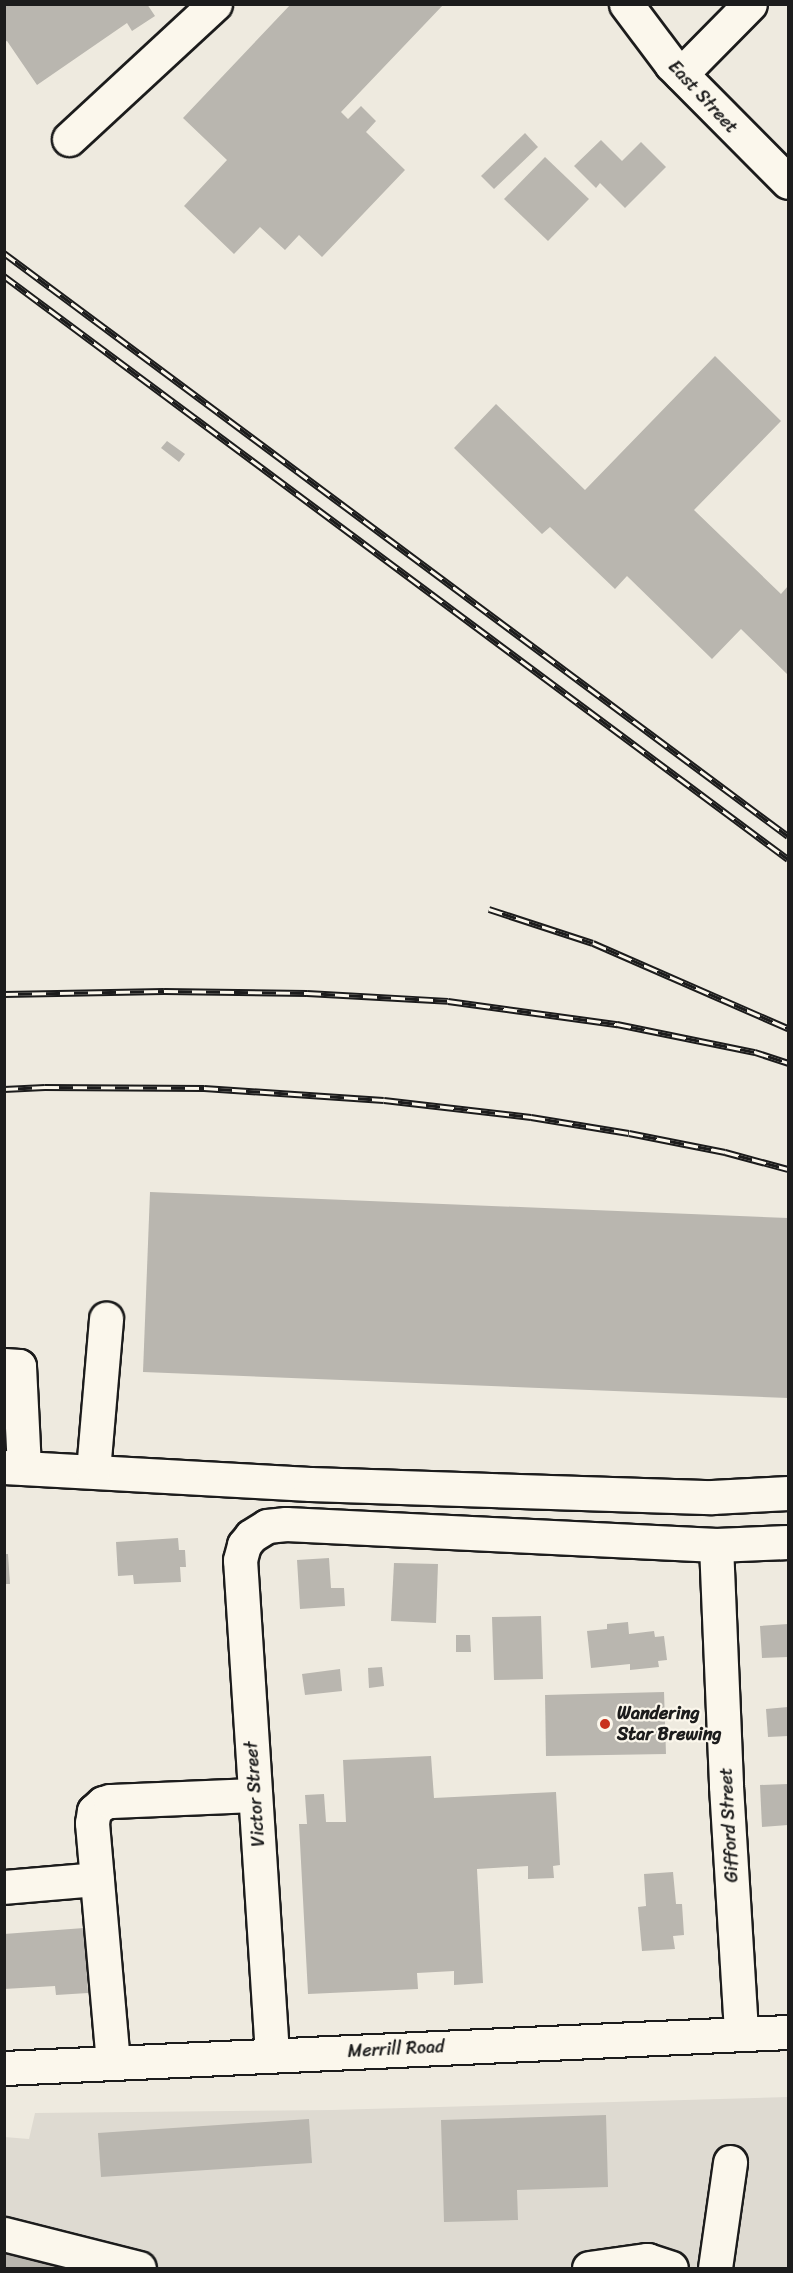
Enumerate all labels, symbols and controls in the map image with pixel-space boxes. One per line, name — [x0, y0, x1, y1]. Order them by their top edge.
street label: East Street — [664, 56, 742, 138]
place label: Wandering Star Brewing — [617, 1703, 722, 1746]
marker: Wandering Star Brewing — [598, 1717, 612, 1731]
street label: Victor Street — [241, 1740, 269, 1848]
street label: Gifford Street — [715, 1767, 743, 1883]
street label: Merrill Road — [347, 2036, 445, 2062]

